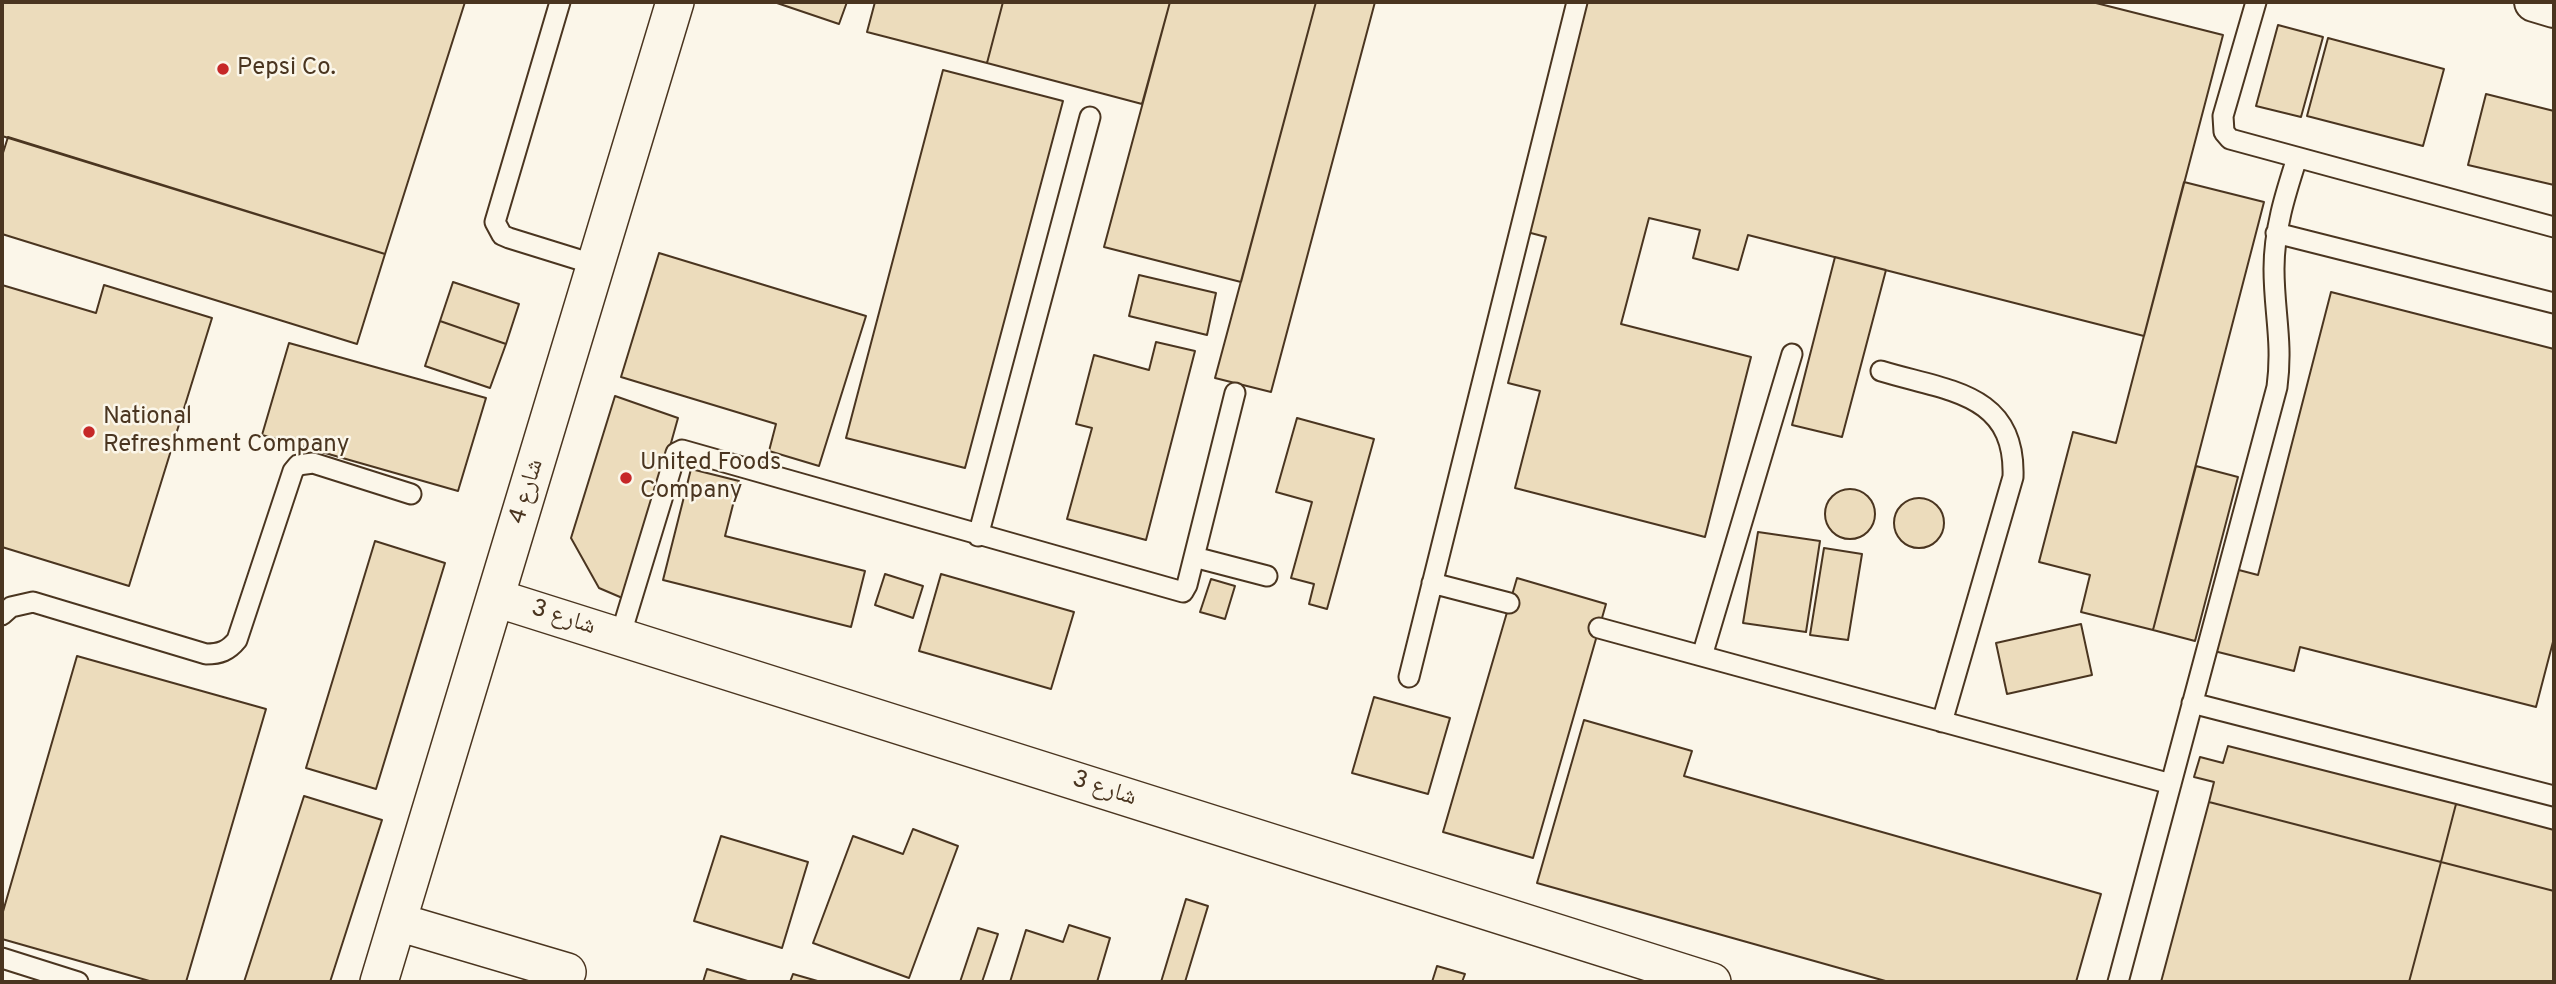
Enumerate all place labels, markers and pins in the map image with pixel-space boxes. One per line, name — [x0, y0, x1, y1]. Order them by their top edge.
place label: Pepsi Co. — [237, 55, 336, 83]
marker: Pepsi Co. — [215, 61, 231, 77]
place label: National Refreshment Company — [103, 404, 350, 460]
marker: National Refreshment Company — [81, 424, 97, 440]
place label: United Foods Company — [640, 450, 781, 506]
marker: United Foods Company — [618, 470, 634, 486]

